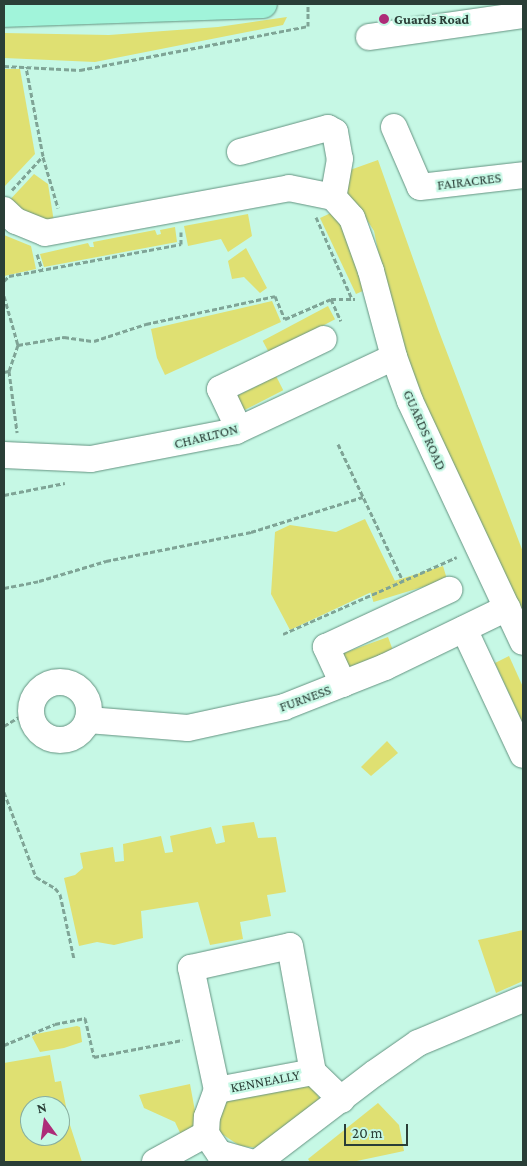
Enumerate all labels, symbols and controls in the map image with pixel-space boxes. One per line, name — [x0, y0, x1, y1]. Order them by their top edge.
place label: Guards Road — [394, 11, 469, 27]
marker: Guards Road — [378, 13, 390, 25]
street label: FAIRACRES — [436, 169, 502, 193]
street label: GUARDS ROAD — [400, 387, 450, 473]
street label: CHARLTON — [172, 420, 240, 452]
street label: FURNESS — [277, 681, 333, 715]
street label: KENNEALLY — [229, 1066, 301, 1096]
north arrow — [20, 1096, 70, 1146]
text: N — [35, 1099, 48, 1116]
scale bar — [347, 1114, 411, 1146]
text: 20 m — [352, 1125, 383, 1141]

